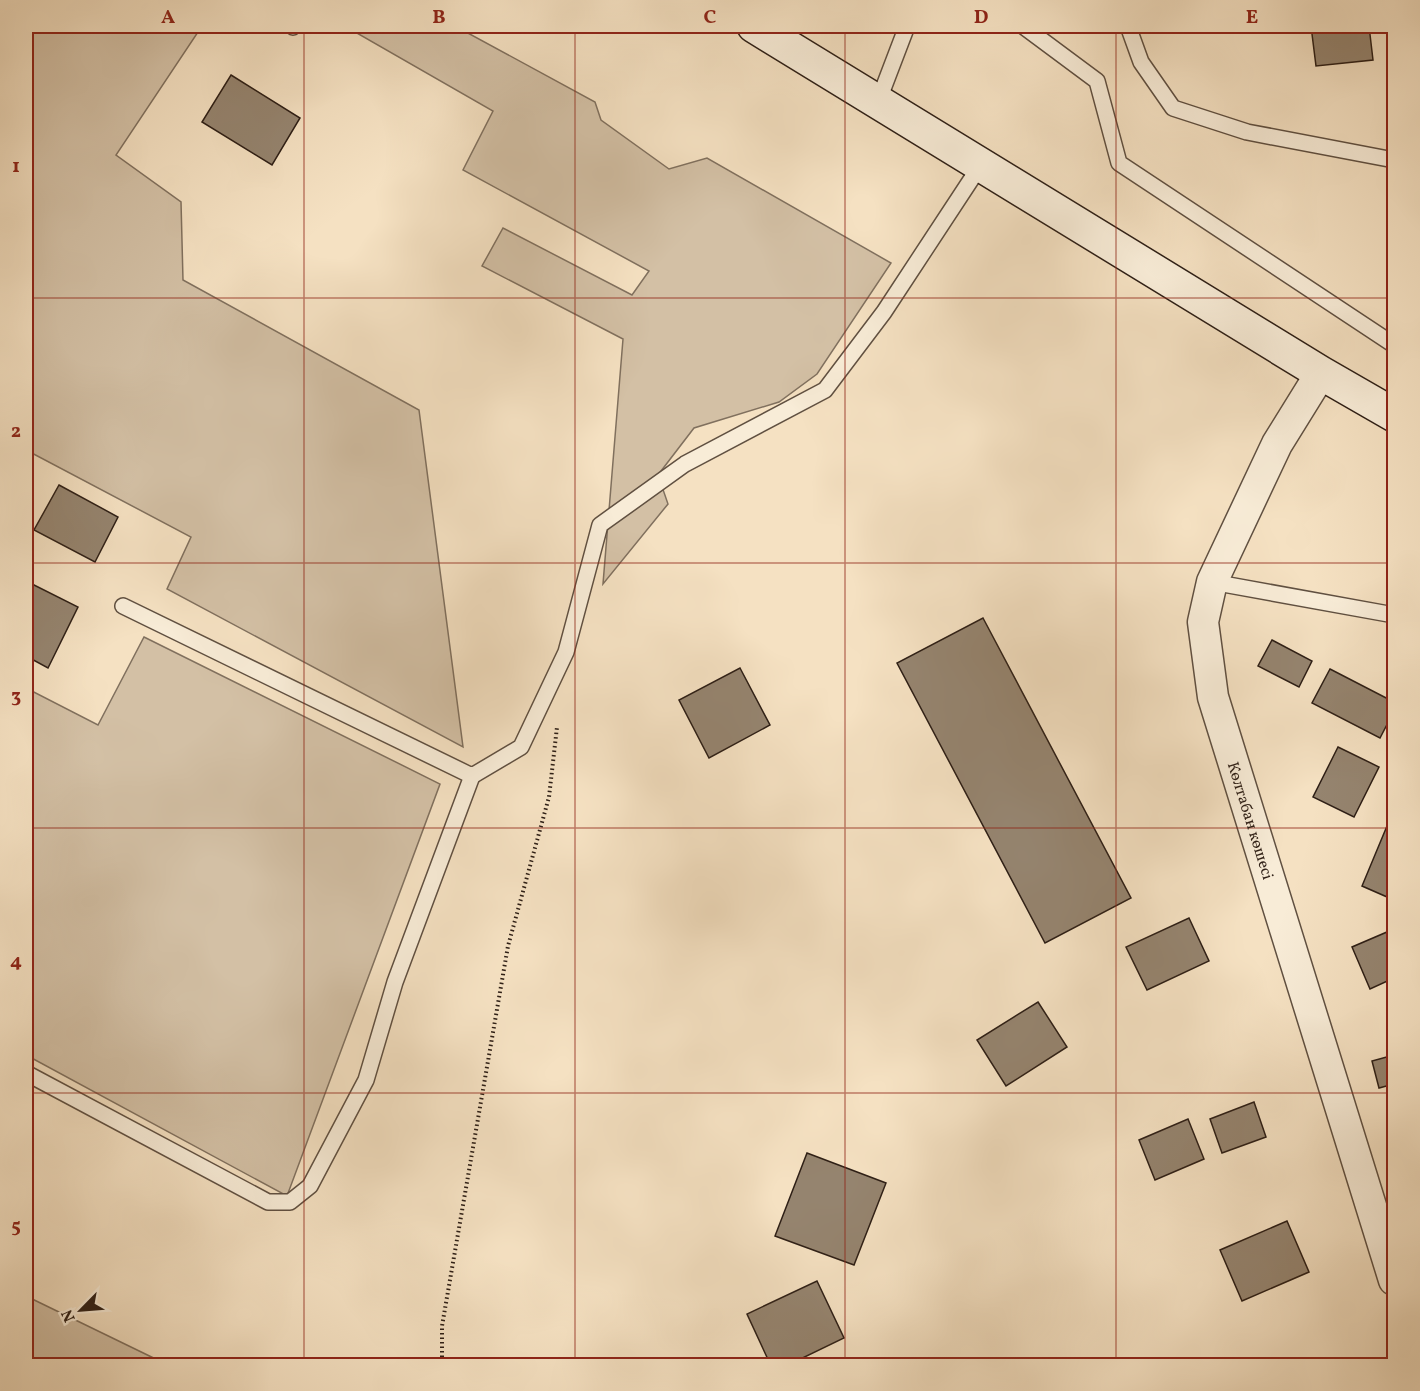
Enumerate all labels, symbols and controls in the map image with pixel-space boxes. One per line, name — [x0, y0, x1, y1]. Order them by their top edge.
text: A — [161, 4, 175, 32]
text: B — [432, 4, 446, 32]
text: C — [704, 4, 717, 32]
text: D — [974, 4, 988, 32]
text: E — [1246, 4, 1258, 32]
text: 1 — [12, 153, 20, 181]
text: 2 — [11, 418, 21, 446]
text: 3 — [11, 683, 21, 711]
street label: Көлтабан көшесі — [1221, 759, 1278, 883]
text: 4 — [10, 948, 22, 976]
text: 5 — [11, 1213, 21, 1241]
north arrow — [51, 1280, 111, 1340]
text: N — [57, 1305, 82, 1325]

